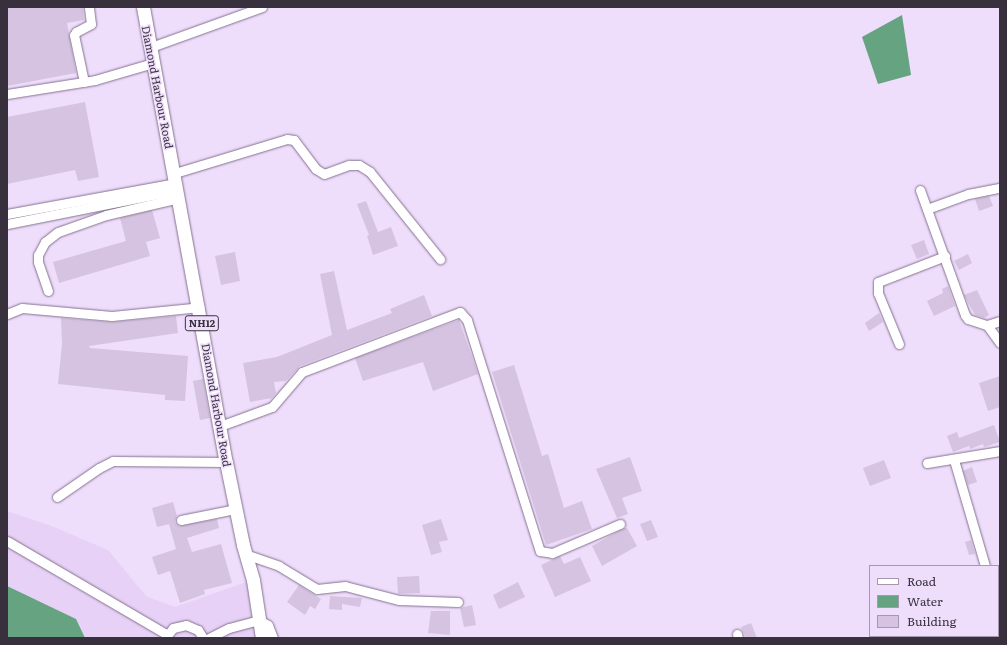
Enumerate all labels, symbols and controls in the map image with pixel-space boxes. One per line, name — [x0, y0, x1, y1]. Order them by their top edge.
street label: Diamond Harbour Road — [140, 24, 176, 150]
road number: NH12 — [184, 315, 220, 331]
street label: Diamond Harbour Road — [200, 342, 234, 468]
legend — [869, 565, 999, 637]
text: Road — [907, 572, 936, 590]
text: Water — [907, 592, 943, 610]
text: Building — [907, 612, 956, 630]

